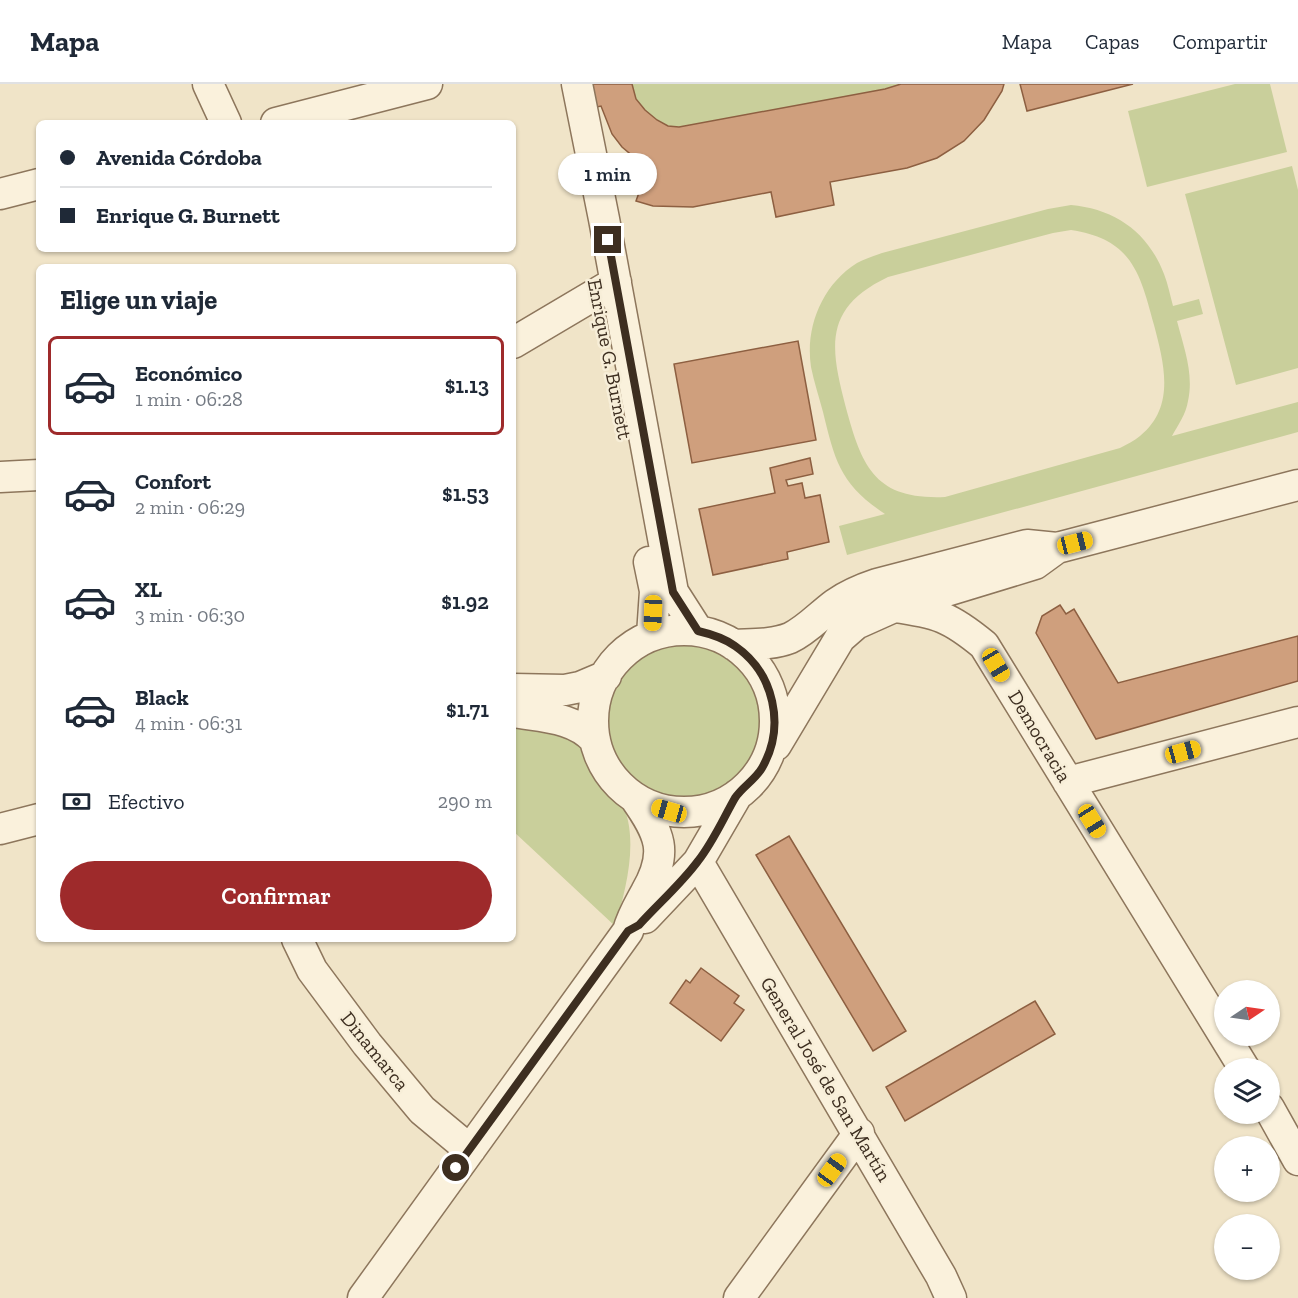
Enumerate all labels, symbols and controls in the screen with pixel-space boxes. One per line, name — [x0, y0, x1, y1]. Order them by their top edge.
text: Mapa — [30, 25, 99, 58]
text: Mapa — [1002, 29, 1052, 54]
text: Capas — [1085, 29, 1140, 54]
text: Compartir — [1173, 29, 1268, 54]
text: Avenida Córdoba — [96, 144, 262, 171]
callout: 1 min — [558, 153, 658, 195]
text: 1 min — [584, 162, 631, 186]
text: Enrique G. Burnett — [96, 202, 280, 229]
route end — [594, 226, 621, 253]
street label: Enrique G. Burnett — [583, 277, 637, 442]
text: Elige un viaje — [60, 284, 217, 316]
icon: car — [63, 359, 117, 413]
text: Económico — [135, 360, 242, 387]
text: $1.13 — [445, 372, 489, 399]
text: 1 min · 06:28 — [135, 387, 243, 411]
icon: car — [63, 467, 117, 521]
text: Confort — [135, 468, 211, 495]
text: $1.53 — [442, 480, 489, 507]
text: 2 min · 06:29 — [135, 495, 245, 519]
car — [1055, 530, 1095, 556]
icon: car — [63, 575, 117, 629]
text: XL — [135, 576, 162, 603]
text: $1.92 — [441, 588, 489, 615]
car — [643, 595, 663, 631]
text: 3 min · 06:30 — [135, 603, 245, 627]
car — [979, 645, 1013, 685]
icon: car — [63, 683, 117, 737]
text: Black — [135, 684, 189, 711]
street label: Democracia — [1003, 686, 1077, 787]
text: $1.71 — [446, 696, 489, 723]
text: 4 min · 06:31 — [135, 711, 242, 735]
car — [1163, 739, 1203, 765]
icon: cash — [60, 785, 93, 818]
text: Efectivo — [108, 788, 184, 815]
text: 290 m — [438, 789, 492, 813]
car — [649, 797, 689, 825]
car — [1075, 801, 1109, 841]
button: Confirmar — [60, 861, 492, 930]
street label: General José de San Martín — [755, 972, 897, 1186]
north arrow — [1214, 980, 1280, 1046]
map controls — [1214, 980, 1280, 1280]
street label: Dinamarca — [336, 1007, 414, 1096]
button: layers — [1214, 1058, 1280, 1124]
button: + — [1214, 1136, 1280, 1202]
car — [814, 1150, 850, 1190]
route start — [442, 1154, 469, 1181]
button: − — [1214, 1214, 1280, 1280]

